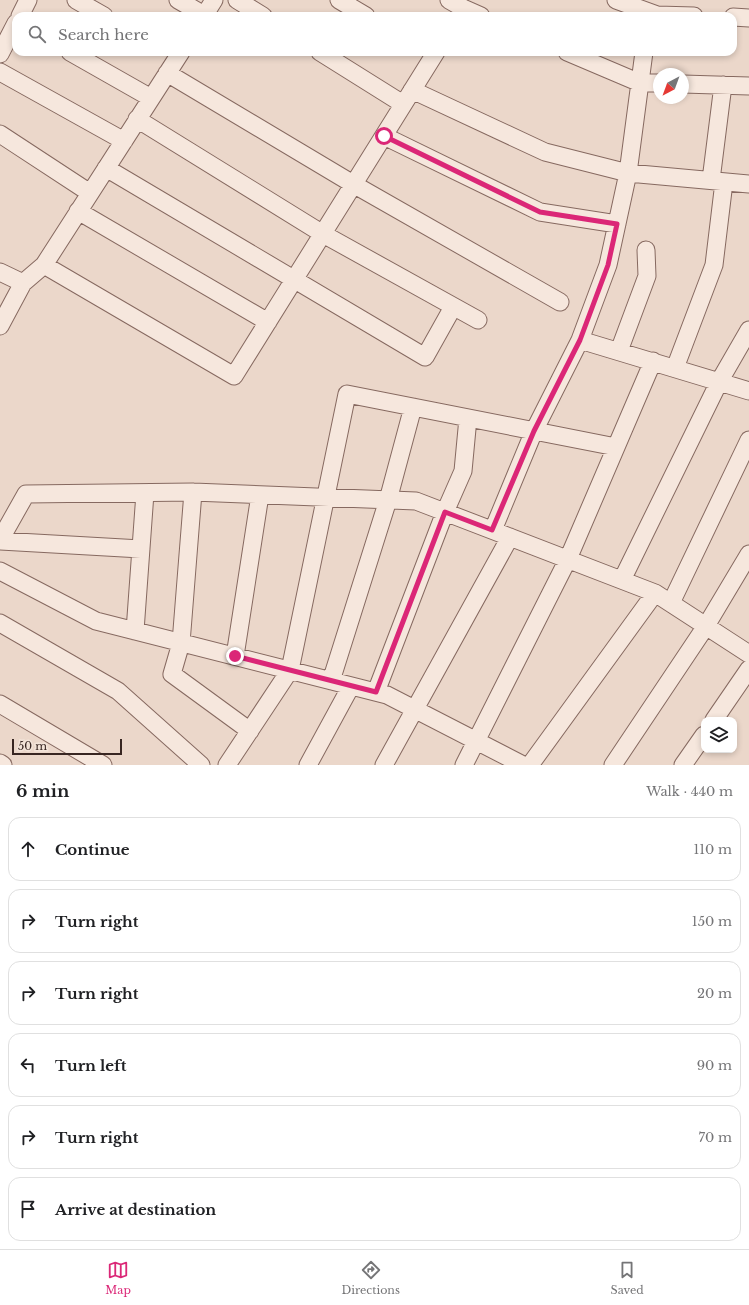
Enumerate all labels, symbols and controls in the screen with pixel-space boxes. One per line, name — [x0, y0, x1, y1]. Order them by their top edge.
search box — [12, 12, 737, 56]
icon: search — [26, 23, 48, 45]
text: Search here — [58, 25, 149, 44]
north arrow — [653, 68, 689, 104]
route start — [375, 127, 393, 145]
route end — [226, 647, 244, 665]
map controls — [701, 717, 737, 753]
button: layers — [701, 717, 737, 753]
scale bar — [12, 737, 122, 756]
text: 50 m — [18, 739, 47, 753]
text: 6 min — [16, 781, 69, 802]
text: Walk · 440 m — [646, 783, 733, 800]
icon: ahead — [17, 838, 39, 860]
text: Continue — [55, 840, 130, 859]
text: 110 m — [693, 841, 732, 858]
icon: right — [17, 910, 39, 932]
text: Turn right — [55, 912, 138, 931]
text: 150 m — [692, 913, 732, 930]
icon: right — [17, 982, 39, 1004]
text: Turn right — [55, 984, 138, 1003]
text: 20 m — [697, 985, 732, 1002]
icon: left — [17, 1054, 39, 1076]
text: Turn left — [55, 1056, 126, 1075]
text: 90 m — [697, 1057, 732, 1074]
icon: right — [17, 1126, 39, 1148]
text: Turn right — [55, 1128, 138, 1147]
text: 70 m — [699, 1129, 732, 1146]
icon: arrive — [17, 1198, 39, 1220]
text: Arrive at destination — [55, 1200, 216, 1219]
tab: Map — [105, 1259, 131, 1297]
tab: Directions — [341, 1259, 400, 1297]
tab: Saved — [611, 1259, 644, 1297]

